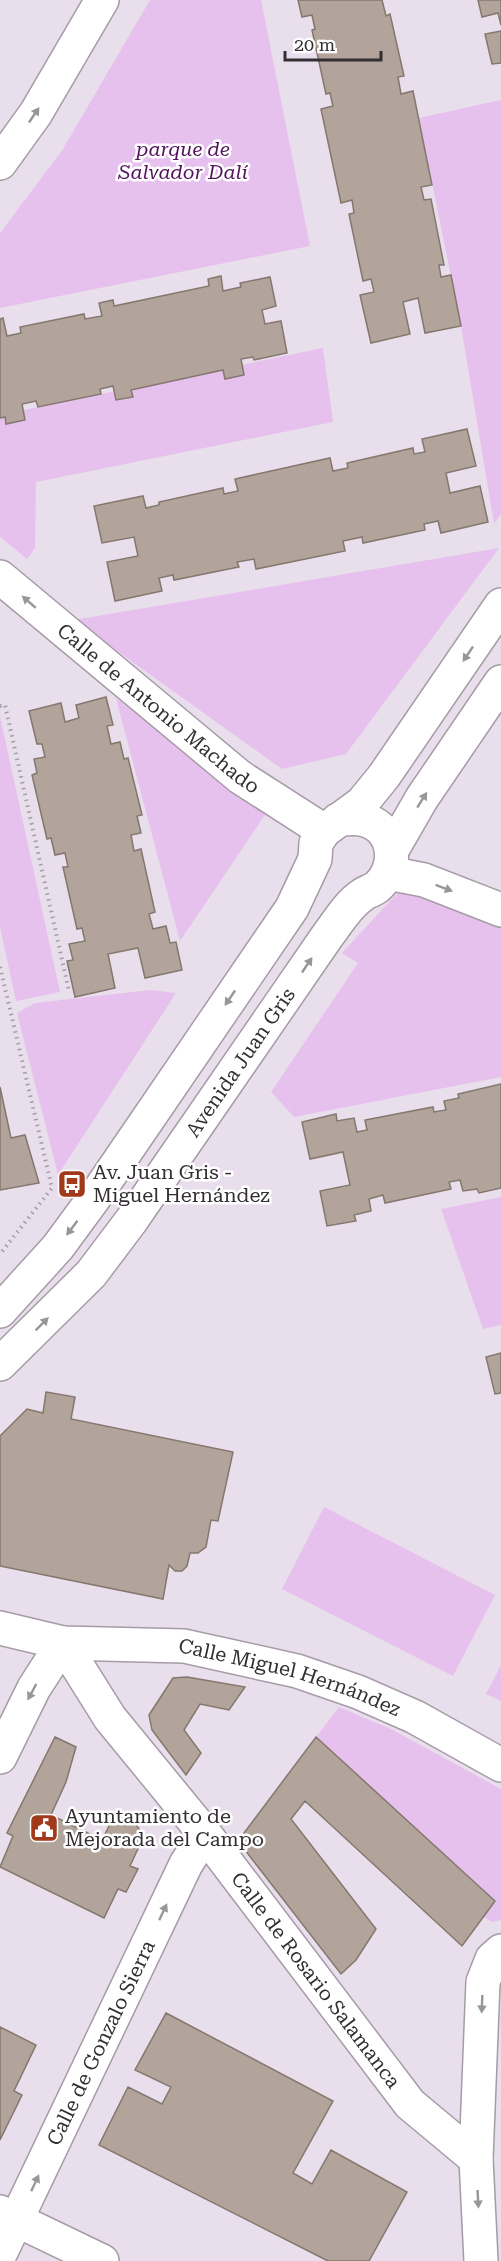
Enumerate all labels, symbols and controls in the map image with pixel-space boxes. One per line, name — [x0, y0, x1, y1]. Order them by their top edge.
scale bar — [285, 24, 381, 62]
text: 20 m — [294, 34, 335, 55]
one-way arrow — [28, 108, 40, 124]
park label: parque de Salvador Dalí — [117, 137, 249, 184]
one-way arrow — [22, 596, 37, 609]
street label: Calle de Antonio Machado — [53, 618, 264, 798]
one-way arrow — [462, 645, 474, 661]
one-way arrow — [416, 792, 427, 808]
one-way arrow — [435, 883, 453, 893]
one-way arrow — [302, 957, 313, 973]
street label: Avenida Juan Gris — [181, 983, 300, 1142]
one-way arrow — [225, 990, 236, 1006]
place label: Av. Juan Gris - Miguel Hernández — [93, 1160, 270, 1207]
bus stop icon: Av. Juan Gris - Miguel Hernández — [56, 1168, 88, 1200]
one-way arrow — [66, 1220, 78, 1236]
one-way arrow — [35, 1317, 49, 1331]
street label: Calle Miguel Hernández — [177, 1633, 404, 1721]
one-way arrow — [27, 1684, 37, 1701]
place label: Ayuntamiento de Mejorada del Campo — [65, 1804, 264, 1851]
public building icon: Ayuntamiento de Mejorada del Campo — [28, 1812, 60, 1844]
street label: Calle de Rosario Salamanca — [226, 1867, 406, 2093]
one-way arrow — [159, 1903, 168, 1920]
street label: Calle de Gonzalo Sierra — [42, 1936, 160, 2149]
one-way arrow — [477, 1994, 486, 2013]
one-way arrow — [30, 2174, 39, 2191]
one-way arrow — [474, 2189, 483, 2208]

